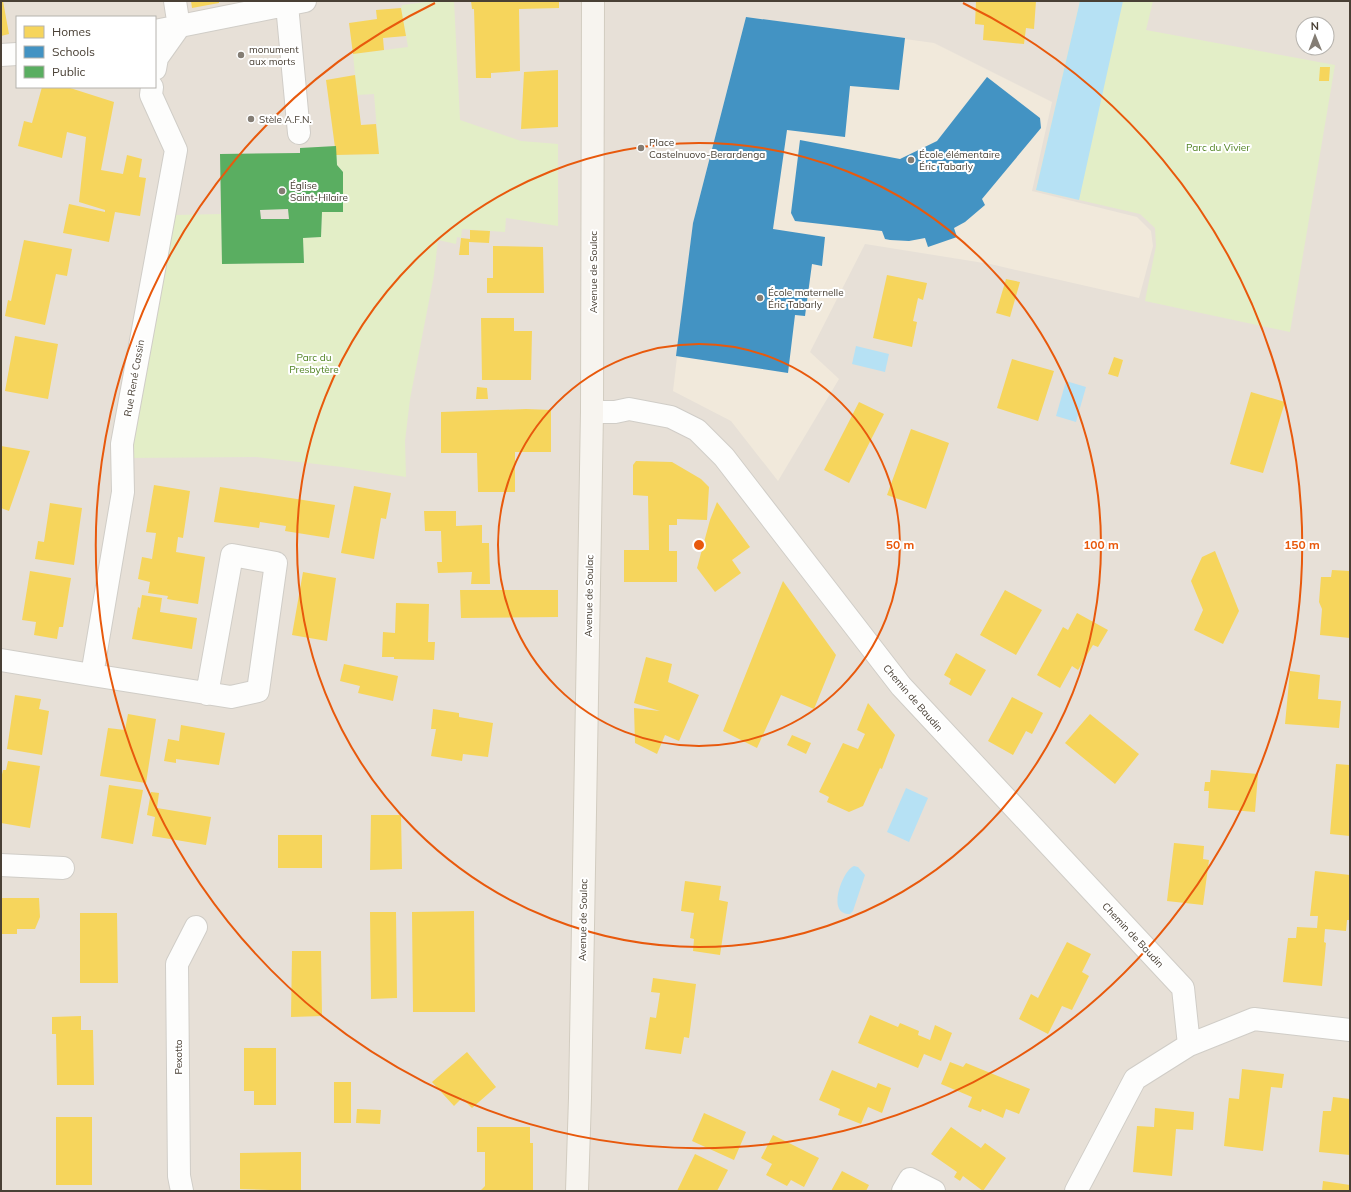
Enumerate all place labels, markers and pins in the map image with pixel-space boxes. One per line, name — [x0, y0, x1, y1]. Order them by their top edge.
place label: monument aux morts — [249, 43, 299, 68]
marker: monument aux morts — [236, 50, 246, 60]
place label: Stèle A.F.N. — [259, 113, 312, 126]
marker: Stèle A.F.N. — [246, 114, 256, 124]
place label: Place Castelnuovo-Berardenga — [649, 136, 765, 161]
marker: Place Castelnuovo-Berardenga — [636, 143, 646, 153]
place label: École élémentaire Éric Tabarly — [919, 148, 1000, 173]
marker: École élémentaire Éric Tabarly — [906, 155, 916, 165]
place label: Église Saint-Hilaire — [290, 179, 348, 204]
marker: Église Saint-Hilaire — [277, 186, 287, 196]
place label: École maternelle Éric Tabarly — [768, 286, 844, 311]
marker: École maternelle Éric Tabarly — [755, 293, 765, 303]
centre of rings — [692, 538, 706, 552]

